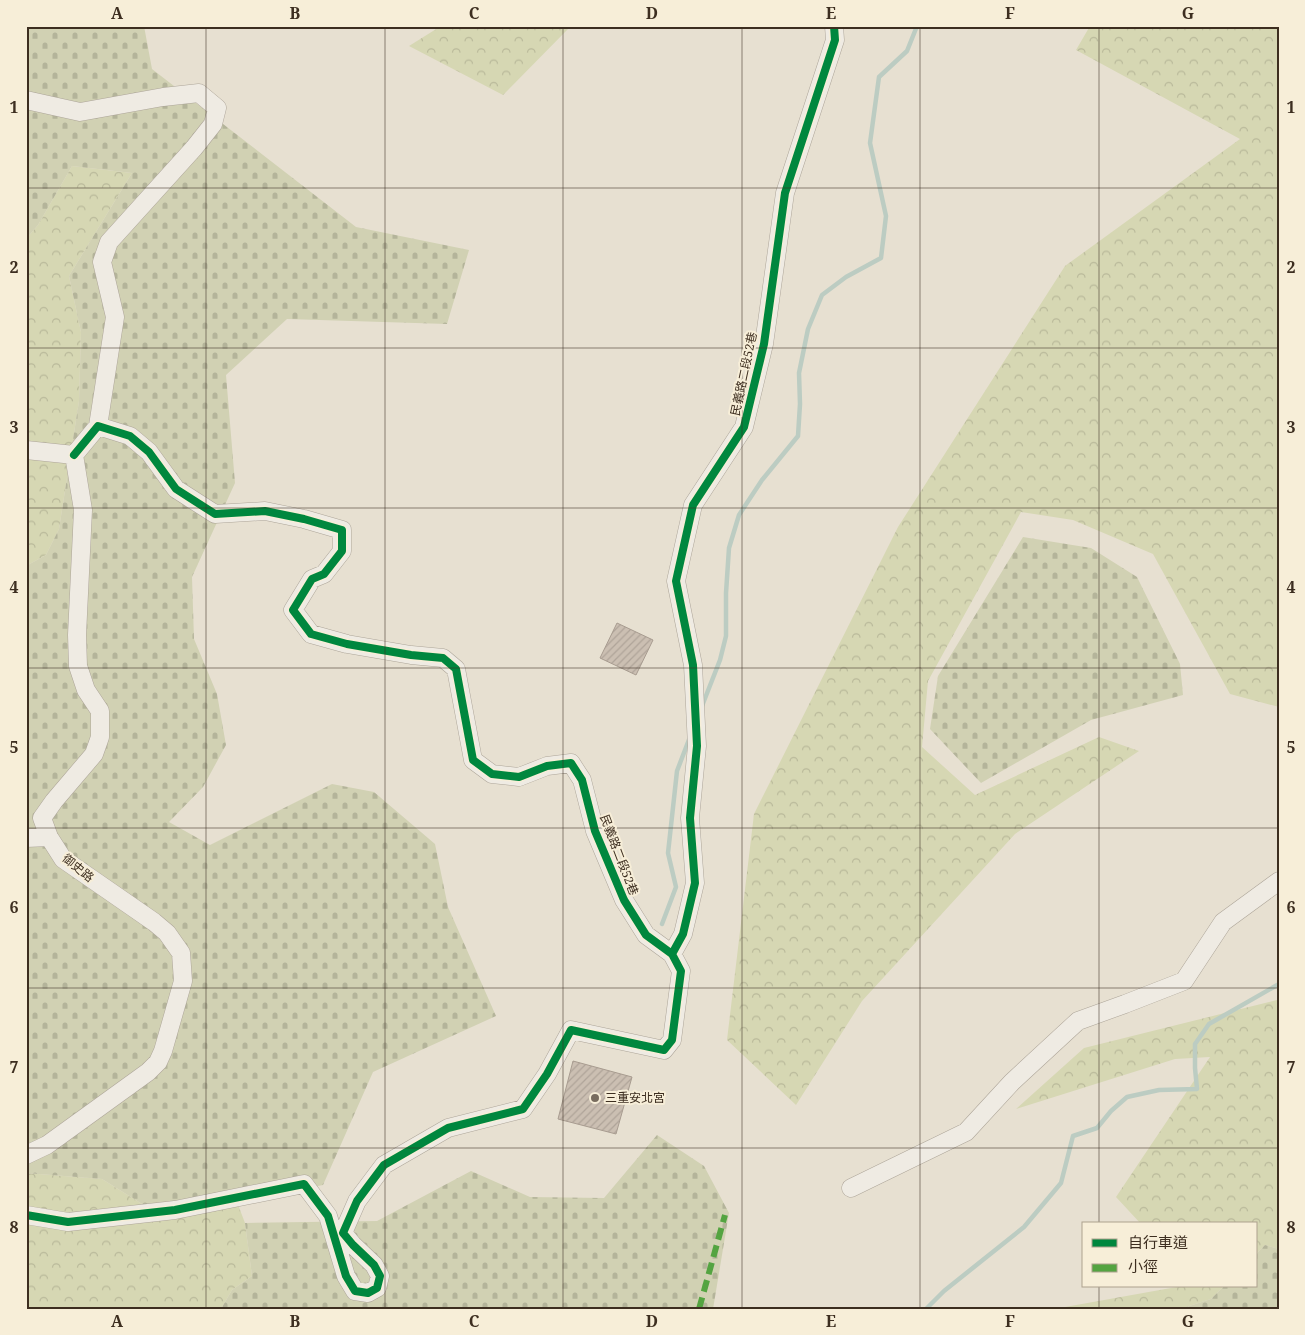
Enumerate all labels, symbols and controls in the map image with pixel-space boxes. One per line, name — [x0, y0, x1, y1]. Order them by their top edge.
text: A — [111, 2, 124, 24]
text: B — [290, 2, 301, 24]
text: C — [469, 2, 480, 24]
text: D — [646, 2, 658, 24]
text: E — [826, 2, 836, 24]
text: F — [1005, 2, 1015, 24]
text: G — [1182, 2, 1194, 24]
text: 1 — [9, 96, 19, 118]
text: 1 — [1286, 96, 1296, 118]
text: 2 — [9, 256, 19, 278]
text: 2 — [1286, 256, 1296, 278]
street label: 民義路二段52巷 — [726, 330, 761, 417]
text: 3 — [9, 416, 19, 438]
text: 3 — [1286, 416, 1296, 438]
text: 4 — [9, 576, 19, 598]
text: 4 — [1286, 576, 1296, 598]
text: 5 — [9, 736, 19, 758]
text: 5 — [1286, 736, 1296, 758]
street label: 民義路二段52巷 — [596, 812, 643, 898]
street label: 御史路 — [59, 850, 98, 886]
text: 6 — [9, 896, 19, 918]
text: 6 — [1286, 896, 1296, 918]
text: 7 — [9, 1056, 19, 1078]
text: 7 — [1286, 1056, 1296, 1078]
place label: 三重安北宮 — [605, 1089, 665, 1106]
marker: 三重安北宮 — [589, 1092, 601, 1104]
text: 8 — [9, 1216, 19, 1238]
text: 8 — [1286, 1216, 1296, 1238]
legend — [1082, 1222, 1258, 1288]
text: 自行車道 — [1128, 1232, 1188, 1252]
text: 小徑 — [1128, 1256, 1158, 1276]
text: A — [111, 1310, 124, 1332]
text: B — [290, 1310, 301, 1332]
text: C — [469, 1310, 480, 1332]
text: D — [646, 1310, 658, 1332]
text: E — [826, 1310, 836, 1332]
text: F — [1005, 1310, 1015, 1332]
text: G — [1182, 1310, 1194, 1332]

